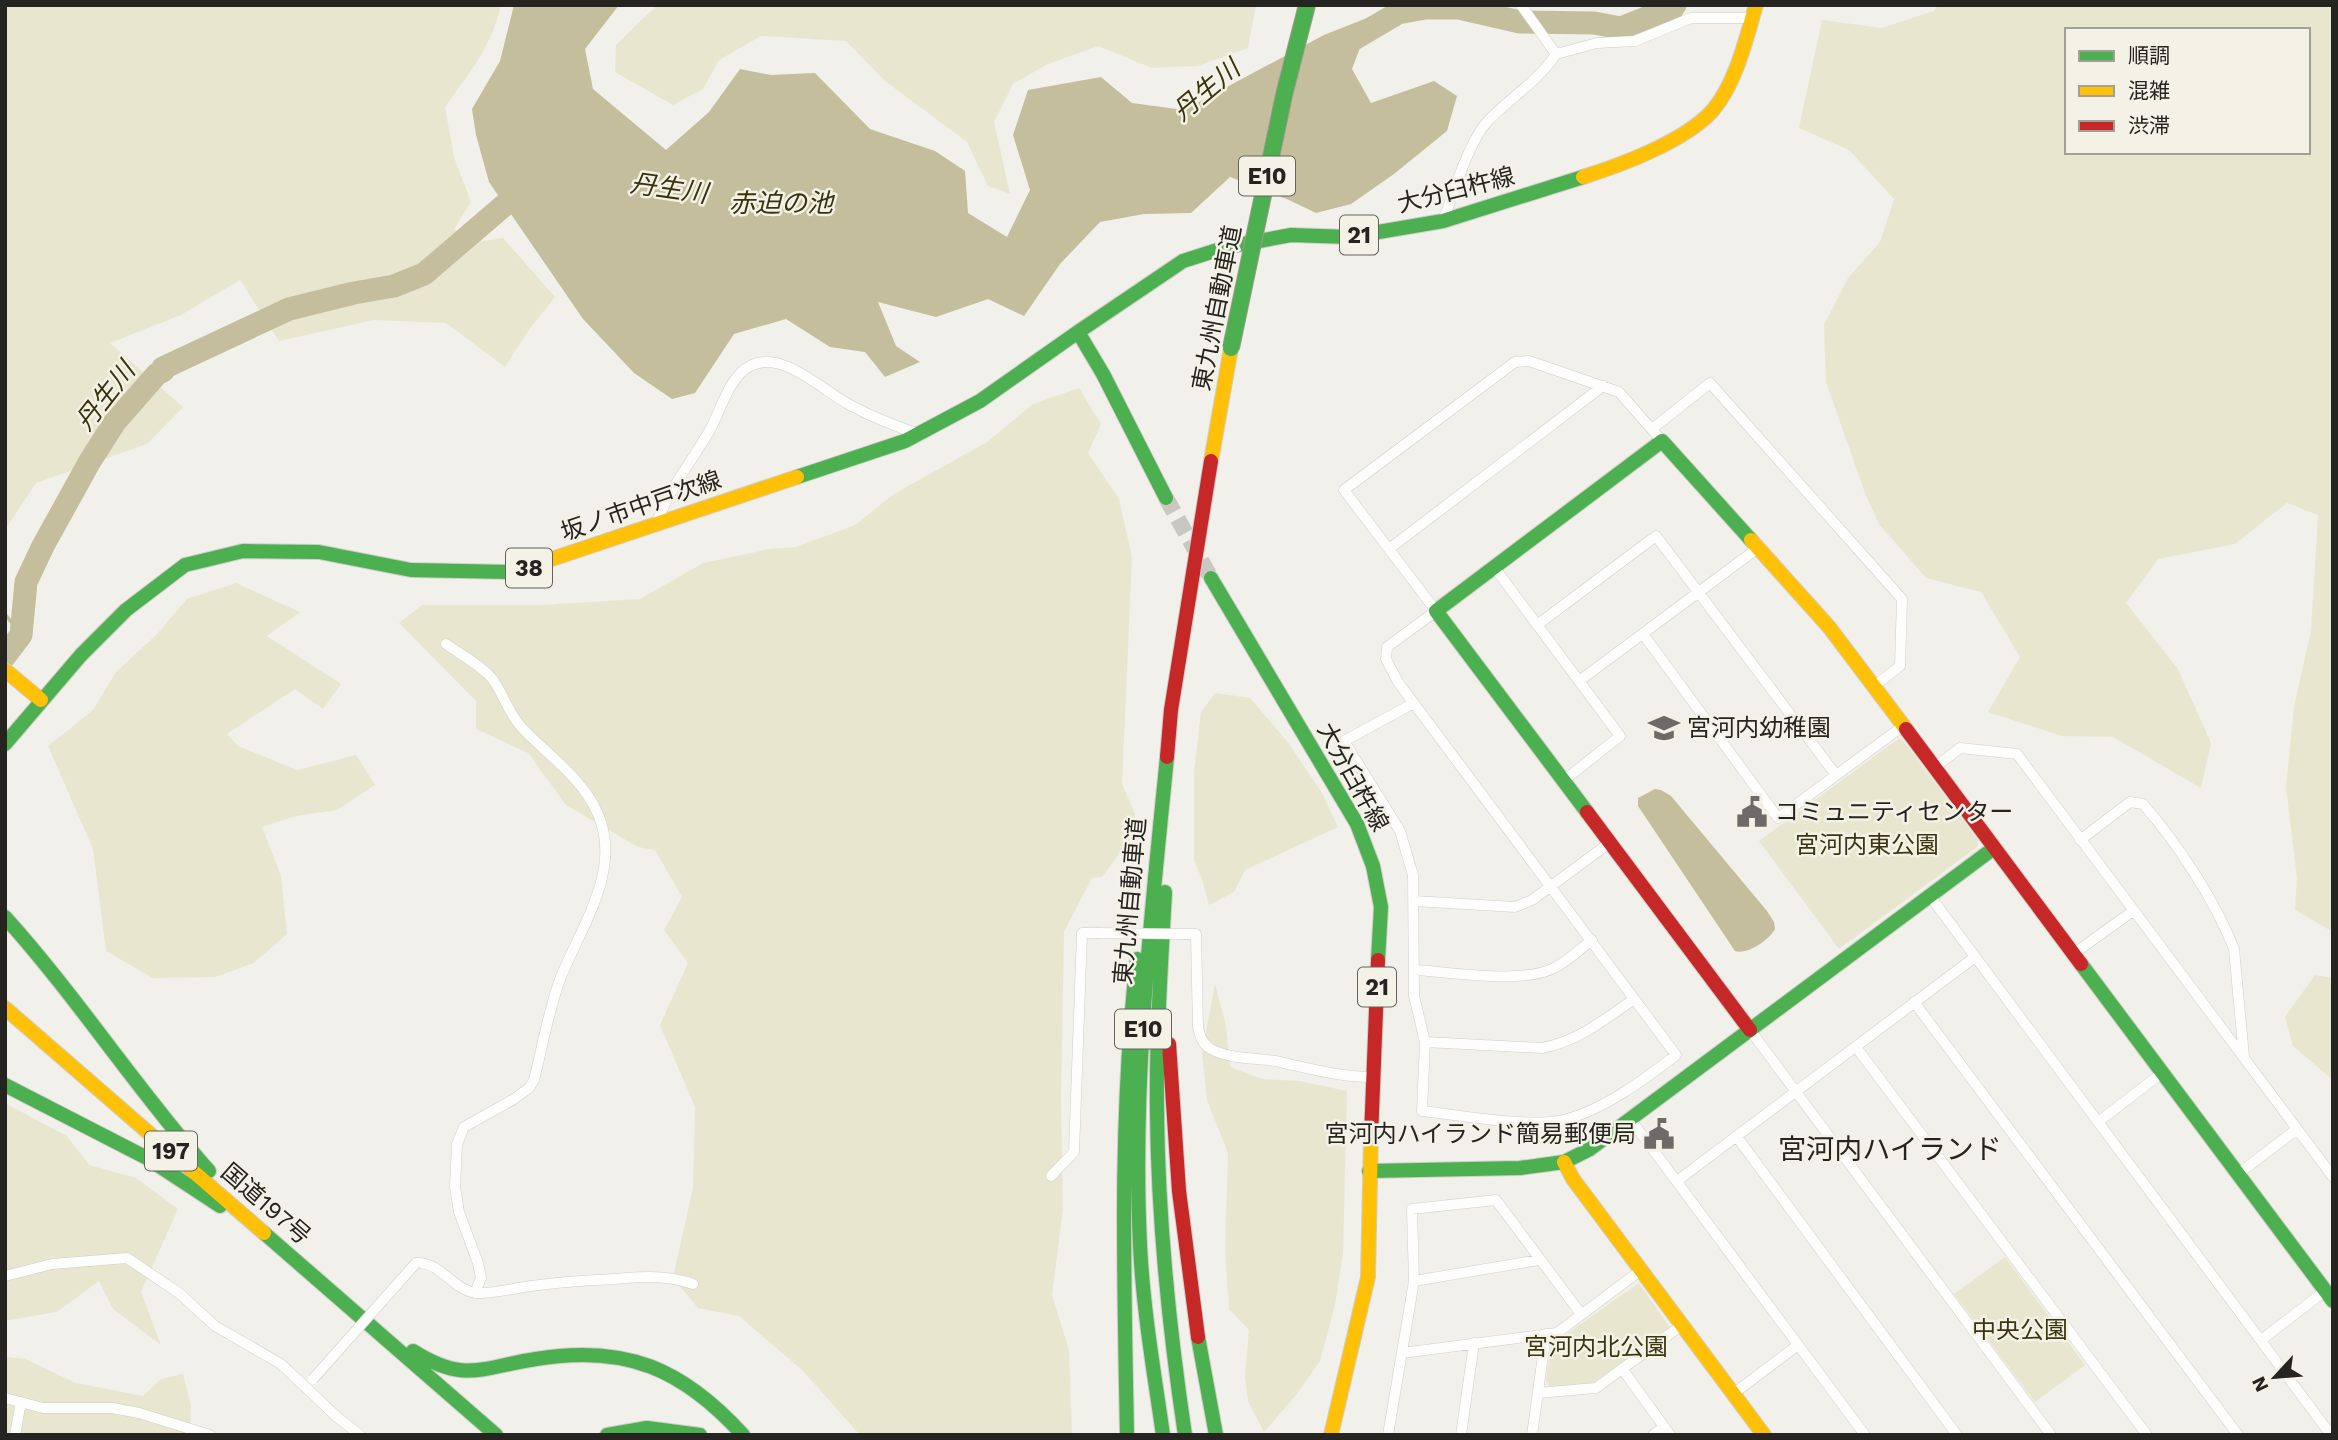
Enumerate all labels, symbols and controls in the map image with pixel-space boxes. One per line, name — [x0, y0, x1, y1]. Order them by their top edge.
legend — [2065, 28, 2310, 154]
text: 順調 — [2128, 43, 2170, 68]
water label: 丹生川 — [1166, 52, 1248, 127]
text: 混雑 — [2128, 78, 2170, 103]
text: 渋滞 — [2128, 113, 2170, 138]
road number: E10 — [1239, 156, 1295, 196]
street label: 大分臼杵線 — [1394, 162, 1518, 218]
water label: 丹生川 — [628, 168, 713, 209]
water label: 赤迫の池 — [729, 188, 836, 218]
road number: 21 — [1340, 216, 1378, 254]
street label: 東九州自動車道 — [1187, 223, 1247, 393]
water label: 丹生川 — [69, 354, 143, 436]
street label: 坂ノ市中戸次線 — [557, 465, 725, 547]
road number: 38 — [506, 548, 552, 588]
school or university icon: 宮河内幼稚園 — [1647, 711, 1681, 745]
place label: 宮河内幼稚園 — [1687, 714, 1831, 742]
street label: 大分臼杵線 — [1312, 718, 1394, 836]
public building icon: コミュニティセンター — [1735, 795, 1769, 829]
place label: コミュニティセンター — [1775, 798, 2014, 826]
street label: 東九州自動車道 — [1109, 816, 1151, 986]
park label: 宮河内東公園 — [1795, 831, 1939, 859]
road number: 21 — [1358, 968, 1396, 1006]
road number: E10 — [1115, 1010, 1171, 1048]
public building icon: 宮河内ハイランド簡易郵便局 — [1642, 1117, 1676, 1151]
place label: 宮河内ハイランド簡易郵便局 — [1324, 1120, 1636, 1148]
road number: 197 — [145, 1132, 197, 1170]
district label: 宮河内ハイランド — [1778, 1133, 2002, 1166]
street label: 国道197号 — [216, 1158, 316, 1250]
park label: 中央公園 — [1972, 1316, 2068, 1344]
park label: 宮河内北公園 — [1524, 1333, 1668, 1361]
north arrow — [2240, 1342, 2310, 1412]
text: N — [2247, 1373, 2274, 1396]

